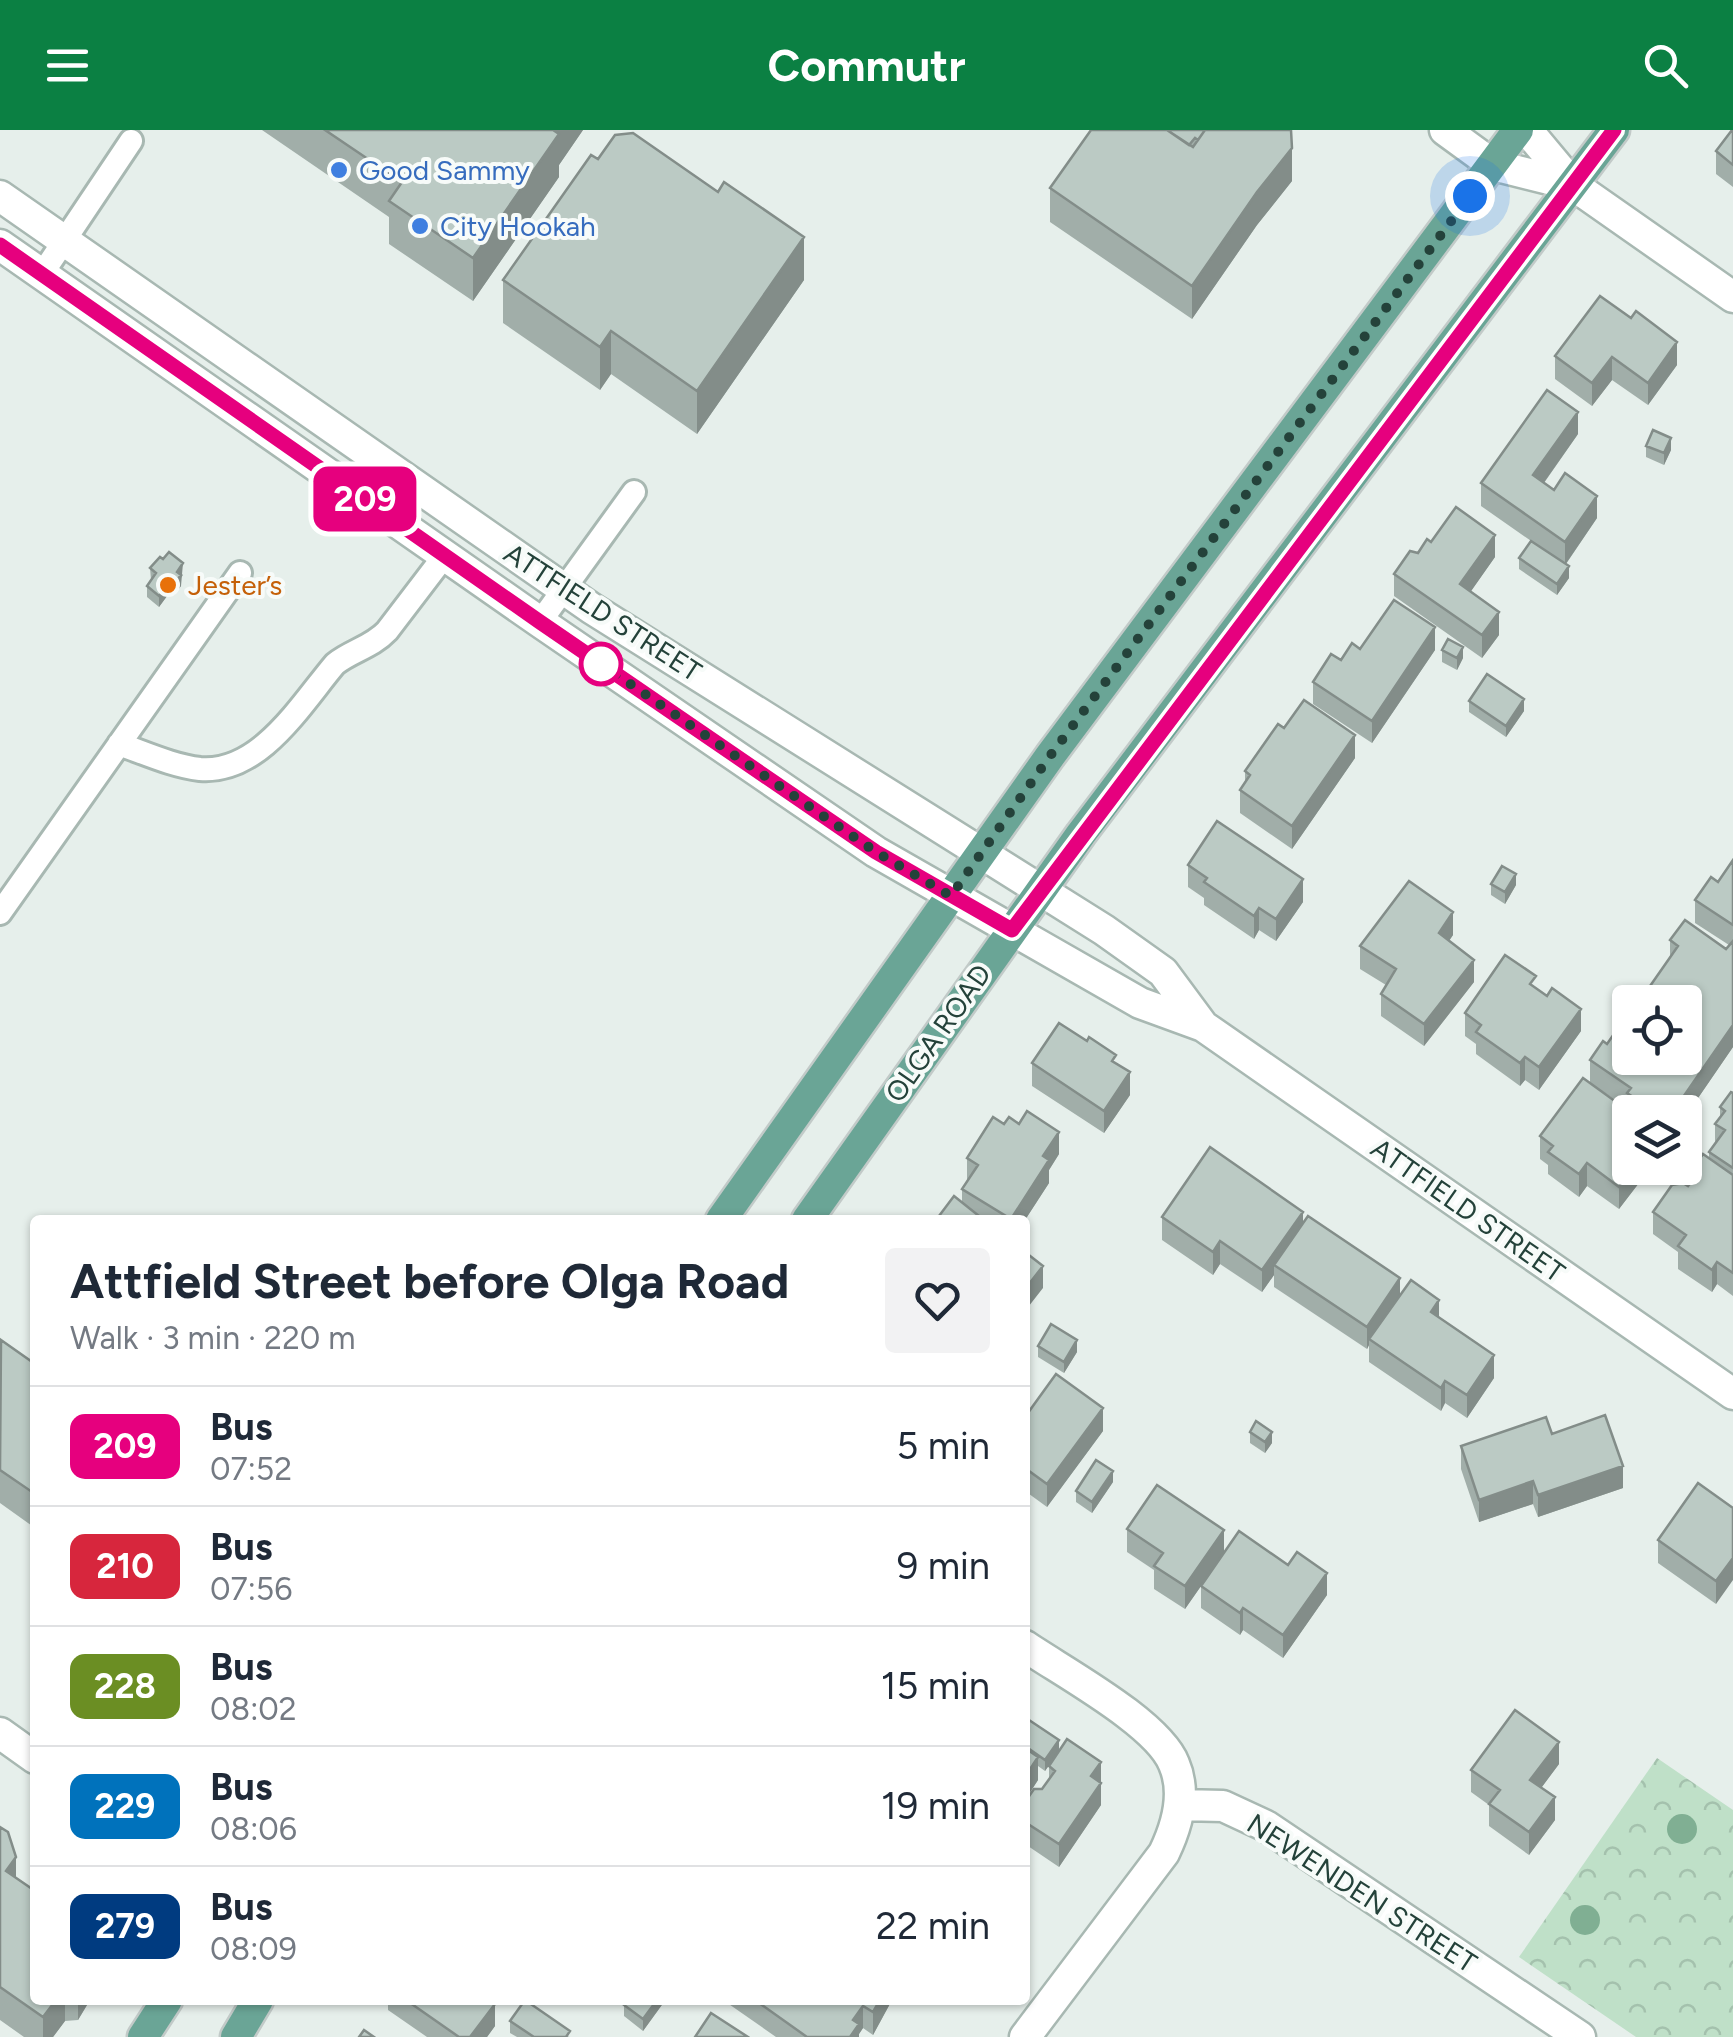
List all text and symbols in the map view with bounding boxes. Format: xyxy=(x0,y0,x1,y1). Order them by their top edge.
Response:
icon: menu xyxy=(40,38,95,93)
text: Commutr xyxy=(768,38,965,92)
icon: search xyxy=(1638,38,1693,93)
place label: Good Sammy xyxy=(359,153,530,187)
marker: Good Sammy xyxy=(328,159,350,181)
your location xyxy=(1445,171,1495,221)
place label: City Hookah xyxy=(440,209,596,243)
marker: City Hookah xyxy=(409,215,431,237)
line badge: 209 xyxy=(308,466,422,532)
text: 209 xyxy=(333,478,397,520)
street label: ATTFIELD STREET xyxy=(498,536,708,689)
place label: Jester’s xyxy=(188,568,282,602)
marker: Jester’s xyxy=(157,574,179,596)
unlabelled marker xyxy=(580,643,622,685)
street label: OLGA ROAD xyxy=(878,957,998,1109)
map controls xyxy=(1612,985,1702,1185)
button: locate xyxy=(1612,985,1702,1075)
button: layers xyxy=(1612,1095,1702,1185)
street label: ATTFIELD STREET xyxy=(1365,1131,1572,1290)
button: heart xyxy=(885,1248,990,1353)
text: Attfield Street before Olga Road xyxy=(70,1252,789,1310)
text: Walk · 3 min · 220 m xyxy=(70,1319,355,1357)
text: Bus xyxy=(210,1404,273,1450)
text: 5 min xyxy=(896,1423,990,1469)
text: 209 xyxy=(93,1425,157,1467)
text: 07:52 xyxy=(210,1450,292,1488)
text: Bus xyxy=(210,1524,273,1570)
text: 9 min xyxy=(897,1543,990,1589)
text: 210 xyxy=(96,1545,154,1587)
text: 07:56 xyxy=(210,1570,292,1608)
text: Bus xyxy=(210,1644,273,1690)
text: 15 min xyxy=(881,1663,990,1709)
text: 228 xyxy=(94,1665,156,1707)
text: 08:02 xyxy=(210,1690,297,1728)
text: Bus xyxy=(210,1764,273,1810)
text: 19 min xyxy=(881,1783,990,1829)
text: 229 xyxy=(95,1785,155,1827)
street label: NEWENDEN STREET xyxy=(1241,1806,1484,1980)
text: 08:06 xyxy=(210,1810,297,1848)
text: Bus xyxy=(210,1884,273,1930)
text: 22 min xyxy=(876,1903,990,1949)
text: 279 xyxy=(95,1905,155,1947)
text: 08:09 xyxy=(210,1930,297,1968)

